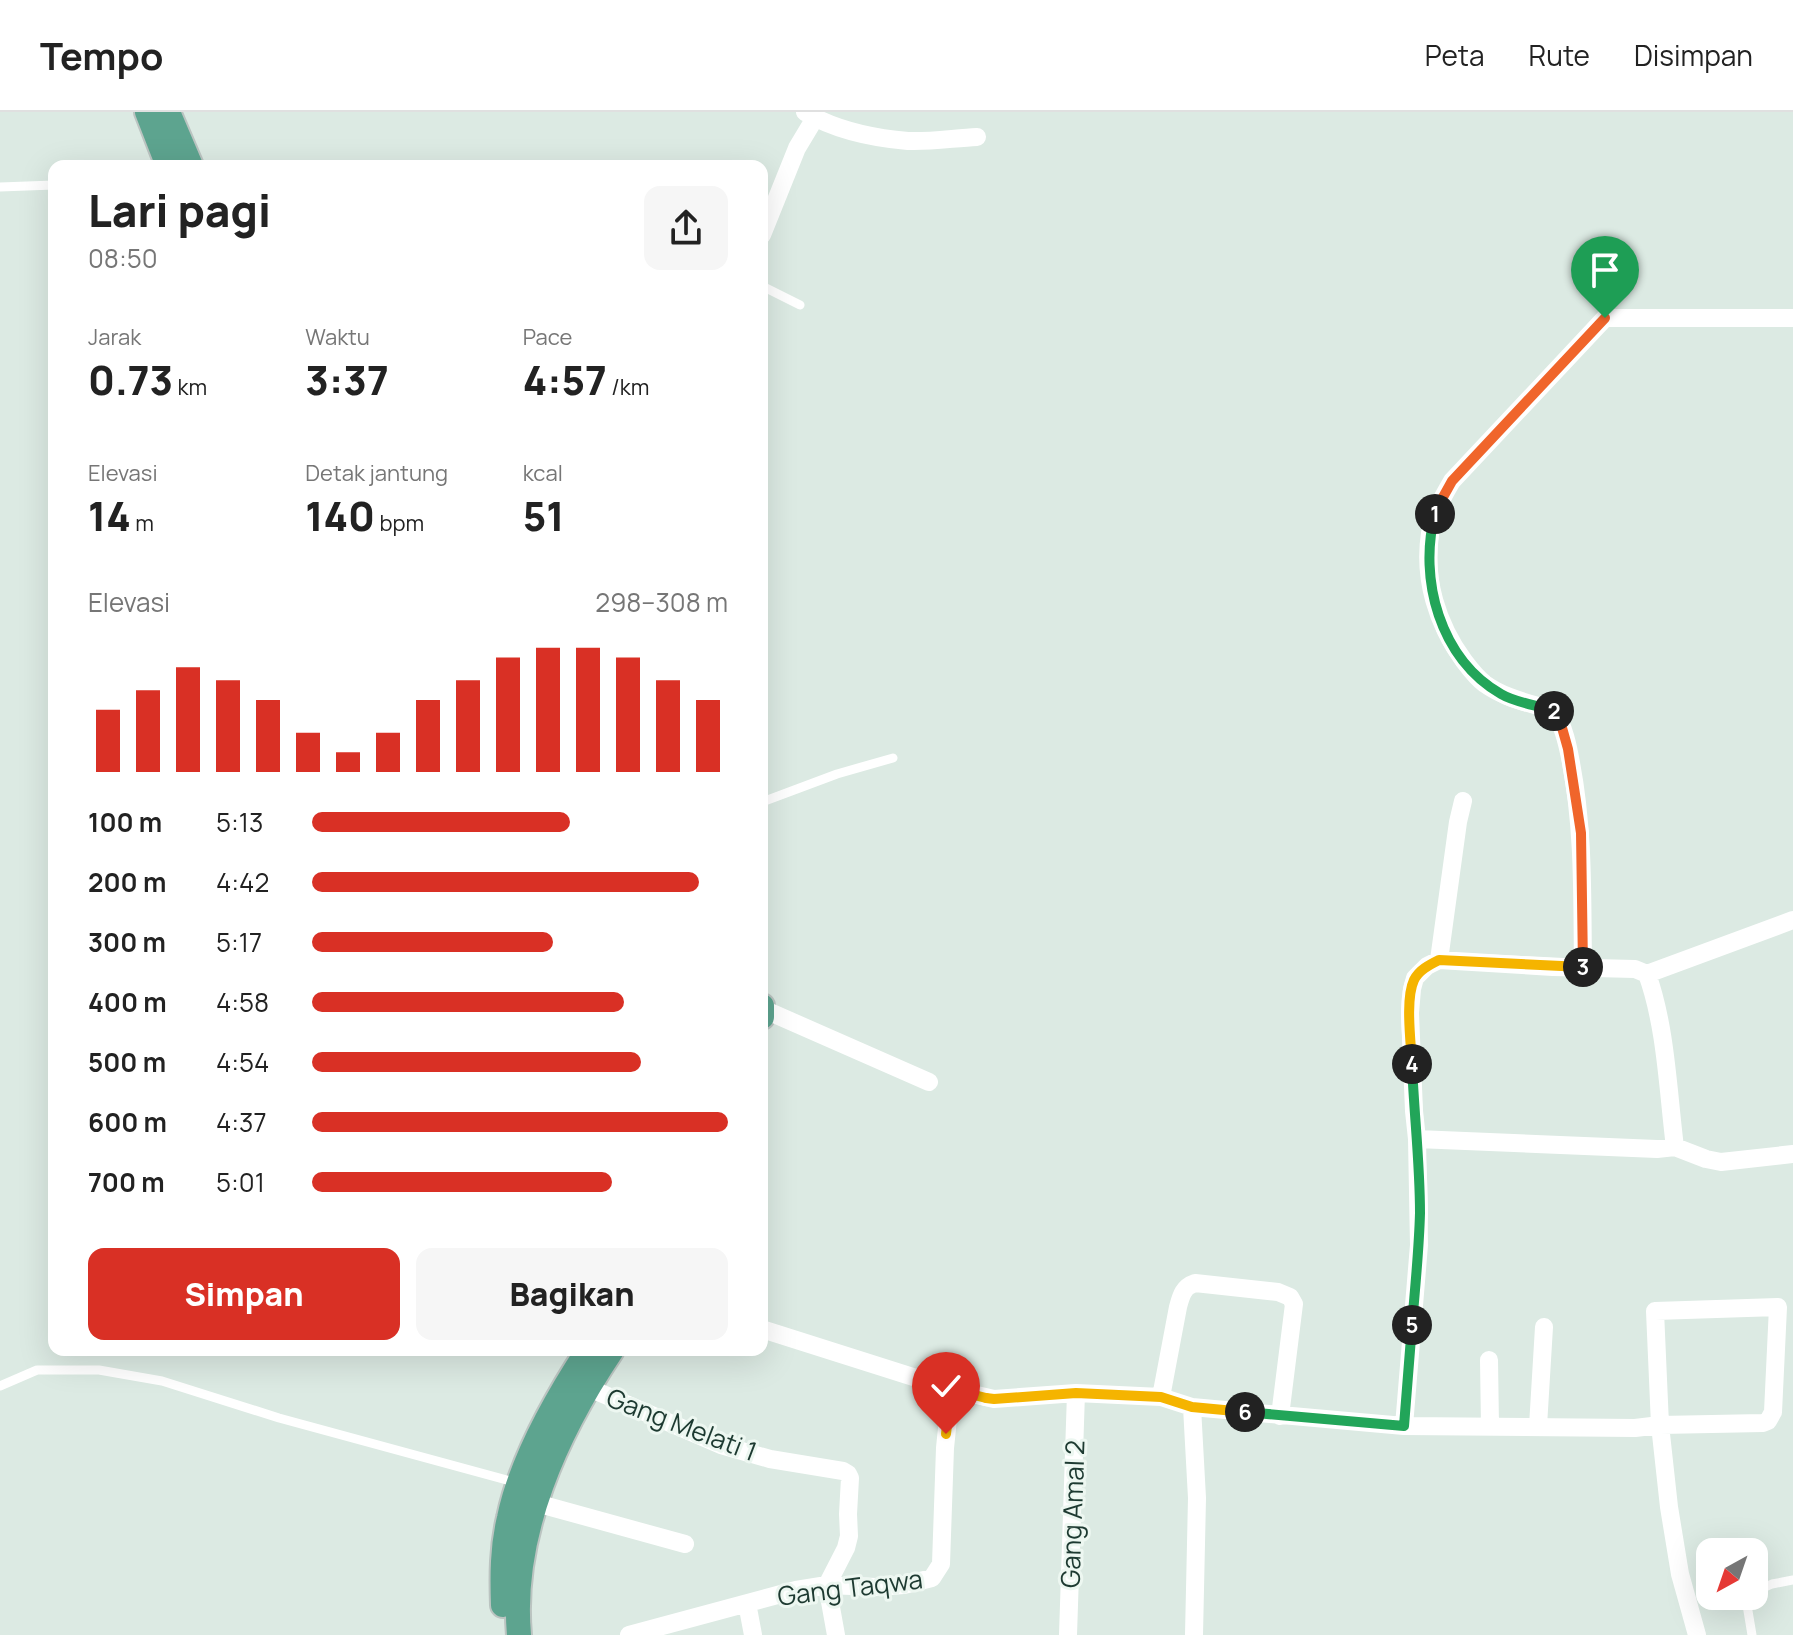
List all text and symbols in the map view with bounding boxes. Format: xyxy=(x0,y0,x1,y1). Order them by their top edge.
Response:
text: Tempo xyxy=(40,29,163,81)
text: Peta xyxy=(1425,36,1485,74)
text: Rute xyxy=(1529,36,1590,74)
text: Disimpan xyxy=(1634,36,1753,74)
text: Lari pagi xyxy=(88,180,271,240)
button: share xyxy=(644,186,728,270)
pin xyxy=(1571,236,1639,318)
text: 08:50 xyxy=(88,240,158,276)
icon: arrive xyxy=(1583,248,1627,292)
text: Jarak xyxy=(88,322,141,352)
text: Waktu xyxy=(305,322,370,352)
text: Pace xyxy=(523,322,572,352)
text: 0.73 xyxy=(88,352,173,407)
text: 3:37 xyxy=(305,352,389,407)
text: 4:57 xyxy=(523,352,607,407)
text: km xyxy=(173,372,207,402)
text: /km xyxy=(607,372,649,402)
text: Elevasi xyxy=(88,458,158,488)
text: Detak jantung xyxy=(305,458,448,488)
text: kcal xyxy=(523,458,563,488)
text: 14 xyxy=(88,488,131,543)
text: 140 xyxy=(305,488,375,543)
text: 51 xyxy=(523,488,564,543)
pin: 1 xyxy=(1415,494,1455,534)
text: 1 xyxy=(1430,499,1440,529)
text: m xyxy=(131,508,154,538)
text: bpm xyxy=(375,508,424,538)
text: Elevasi xyxy=(88,584,170,620)
text: 298–308 m xyxy=(595,584,728,620)
pin: 2 xyxy=(1534,691,1574,731)
text: 2 xyxy=(1547,696,1561,726)
text: 100 m xyxy=(88,804,162,840)
text: 5:13 xyxy=(216,804,263,840)
text: 200 m xyxy=(88,864,166,900)
text: 4:42 xyxy=(216,864,269,900)
text: 300 m xyxy=(88,924,166,960)
text: 5:17 xyxy=(216,924,262,960)
pin: 3 xyxy=(1563,947,1603,987)
text: 3 xyxy=(1577,952,1589,982)
text: 400 m xyxy=(88,984,167,1020)
text: 4:58 xyxy=(216,984,269,1020)
text: 500 m xyxy=(88,1044,166,1080)
text: 4:54 xyxy=(216,1044,269,1080)
pin: 4 xyxy=(1392,1044,1432,1084)
text: 4 xyxy=(1405,1049,1419,1079)
text: 600 m xyxy=(88,1104,167,1140)
text: 4:37 xyxy=(216,1104,267,1140)
text: 700 m xyxy=(88,1164,165,1200)
text: 5:01 xyxy=(216,1164,265,1200)
button: Simpan xyxy=(88,1248,400,1340)
button: Bagikan xyxy=(416,1248,728,1340)
pin: 5 xyxy=(1392,1305,1432,1345)
text: 5 xyxy=(1406,1310,1418,1340)
pin xyxy=(912,1352,980,1434)
icon: check xyxy=(924,1364,968,1408)
street label: Gang Melati 1 xyxy=(602,1379,762,1469)
pin: 6 xyxy=(1225,1392,1265,1432)
text: 6 xyxy=(1238,1397,1252,1427)
street label: Gang Amal 2 xyxy=(1051,1439,1093,1589)
north arrow xyxy=(1696,1538,1768,1610)
map controls xyxy=(1696,1538,1768,1610)
street label: Gang Taqwa xyxy=(775,1560,925,1614)

